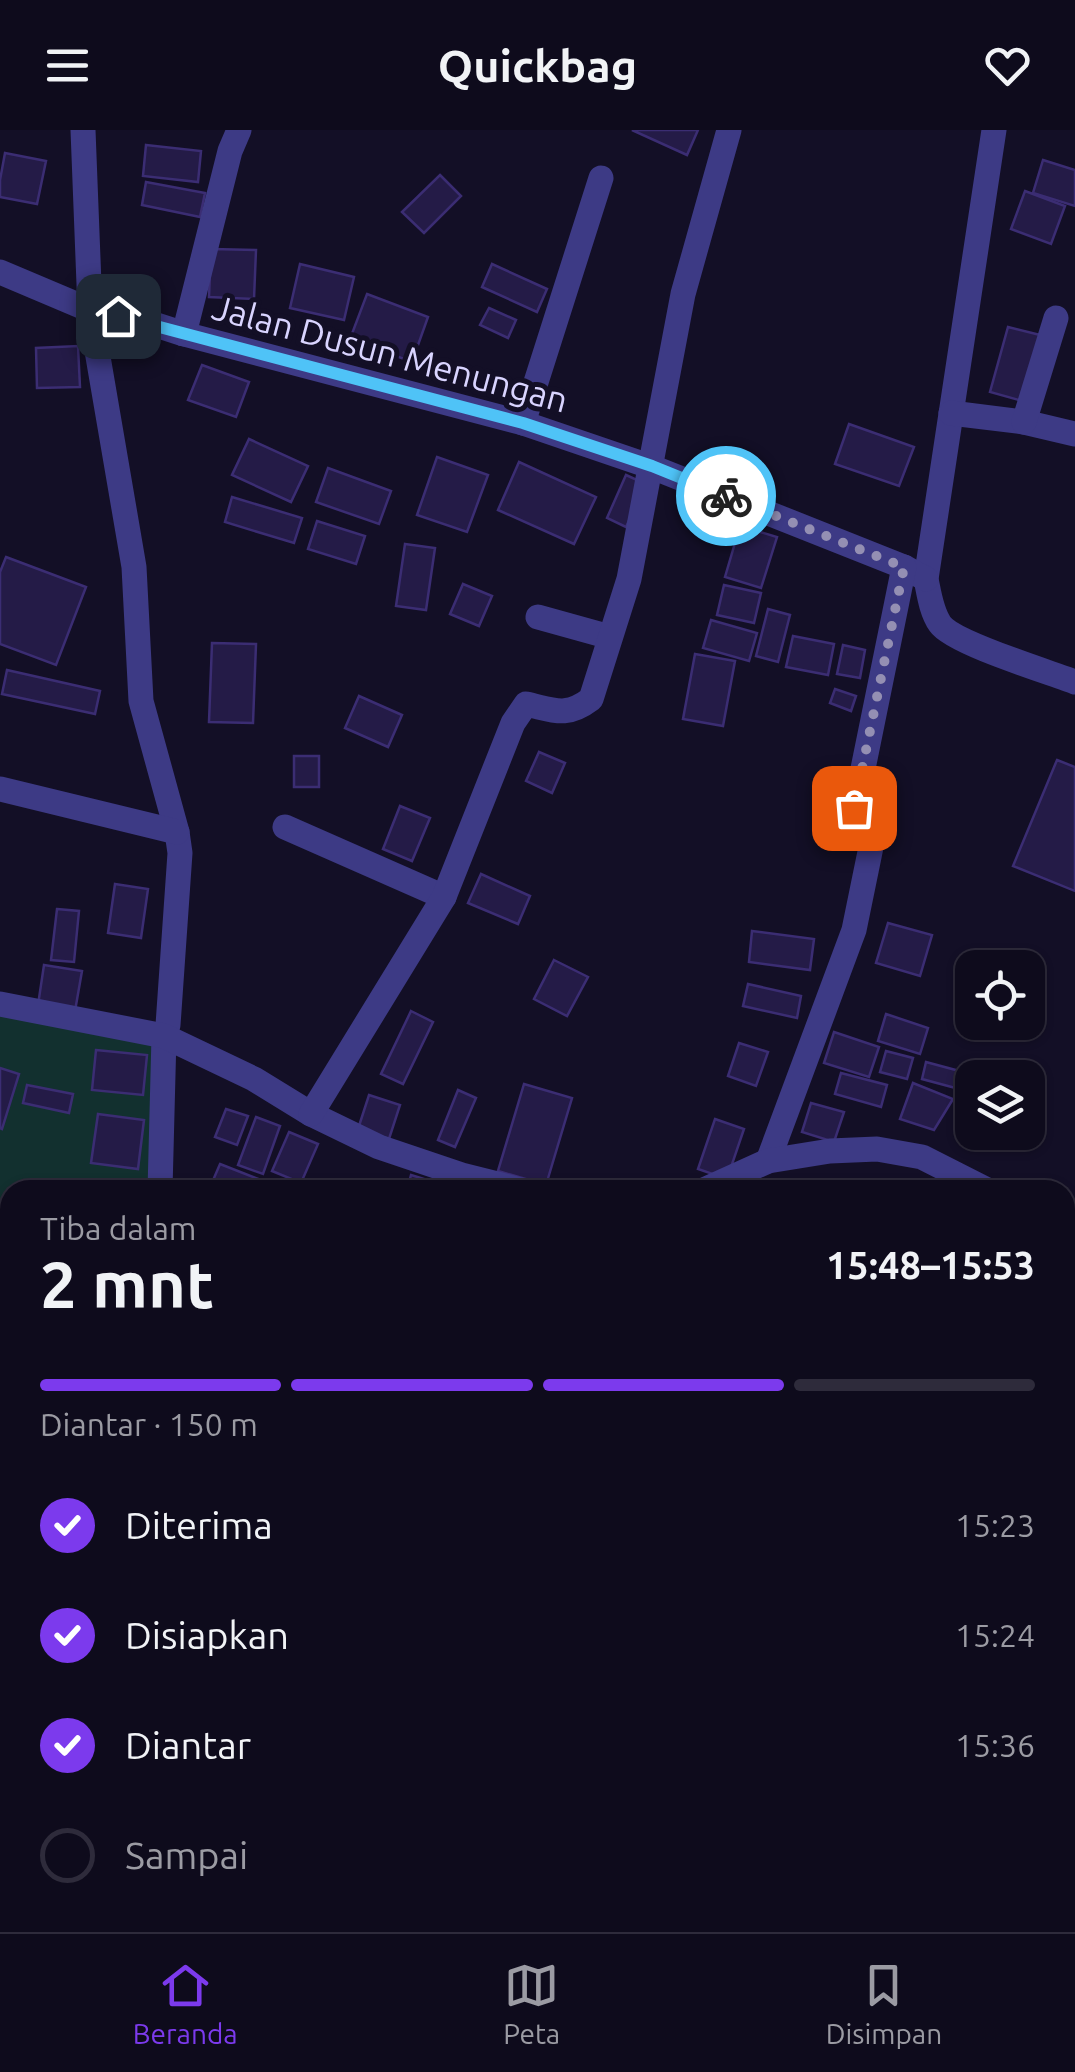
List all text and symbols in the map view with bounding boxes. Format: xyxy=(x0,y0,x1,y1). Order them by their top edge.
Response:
icon: menu xyxy=(40,38,95,93)
icon: heart xyxy=(980,38,1035,93)
text: Quickbag xyxy=(438,40,637,91)
pin xyxy=(76,274,161,359)
street label: Jalan Dusun Menungan xyxy=(208,286,572,420)
icon: home xyxy=(91,289,146,344)
courier xyxy=(676,446,776,546)
icon: bike xyxy=(699,469,754,524)
pin xyxy=(812,766,897,851)
icon: bag xyxy=(827,781,882,836)
map controls xyxy=(955,950,1045,1150)
button: locate xyxy=(955,950,1045,1040)
button: layers xyxy=(955,1060,1045,1150)
text: Tiba dalam xyxy=(40,1210,196,1246)
text: 15:48–15:53 xyxy=(826,1244,1035,1286)
text: 2 mnt xyxy=(40,1247,214,1320)
text: Diantar · 150 m xyxy=(40,1406,258,1442)
icon: check xyxy=(40,1498,95,1553)
text: Diterima xyxy=(125,1504,273,1546)
text: 15:23 xyxy=(955,1507,1035,1543)
icon: check xyxy=(40,1608,95,1663)
text: Disiapkan xyxy=(125,1614,289,1656)
text: 15:24 xyxy=(955,1617,1035,1653)
icon: check xyxy=(40,1718,95,1773)
text: Diantar xyxy=(125,1724,251,1766)
text: 15:36 xyxy=(955,1727,1035,1763)
text: Sampai xyxy=(125,1834,248,1876)
tab: Beranda xyxy=(133,1958,238,2049)
tab: Peta xyxy=(503,1958,560,2049)
tab: Disimpan xyxy=(826,1958,942,2049)

